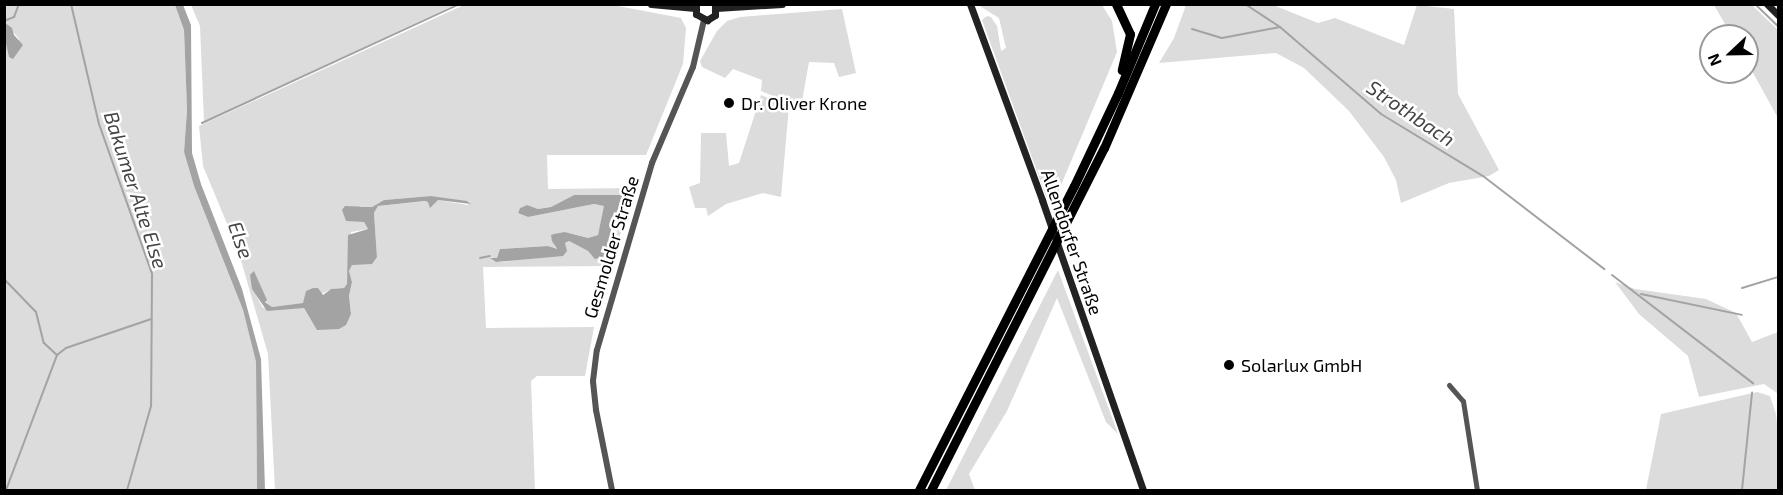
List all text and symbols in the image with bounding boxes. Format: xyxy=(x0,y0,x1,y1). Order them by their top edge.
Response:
north arrow xyxy=(1699,24,1759,84)
text: N xyxy=(1703,51,1725,69)
water label: Strothbach xyxy=(1362,75,1460,151)
place label: Dr. Oliver Krone xyxy=(741,92,867,114)
marker: Dr. Oliver Krone xyxy=(722,96,736,110)
water label: Bakumer Alte Else xyxy=(99,108,173,272)
street label: Allendorfer Straße xyxy=(1037,166,1107,318)
street label: Gesmolder Straße xyxy=(579,173,643,321)
water label: Else xyxy=(223,218,259,262)
place label: Solarlux GmbH xyxy=(1241,354,1362,376)
marker: Solarlux GmbH xyxy=(1222,358,1236,372)

